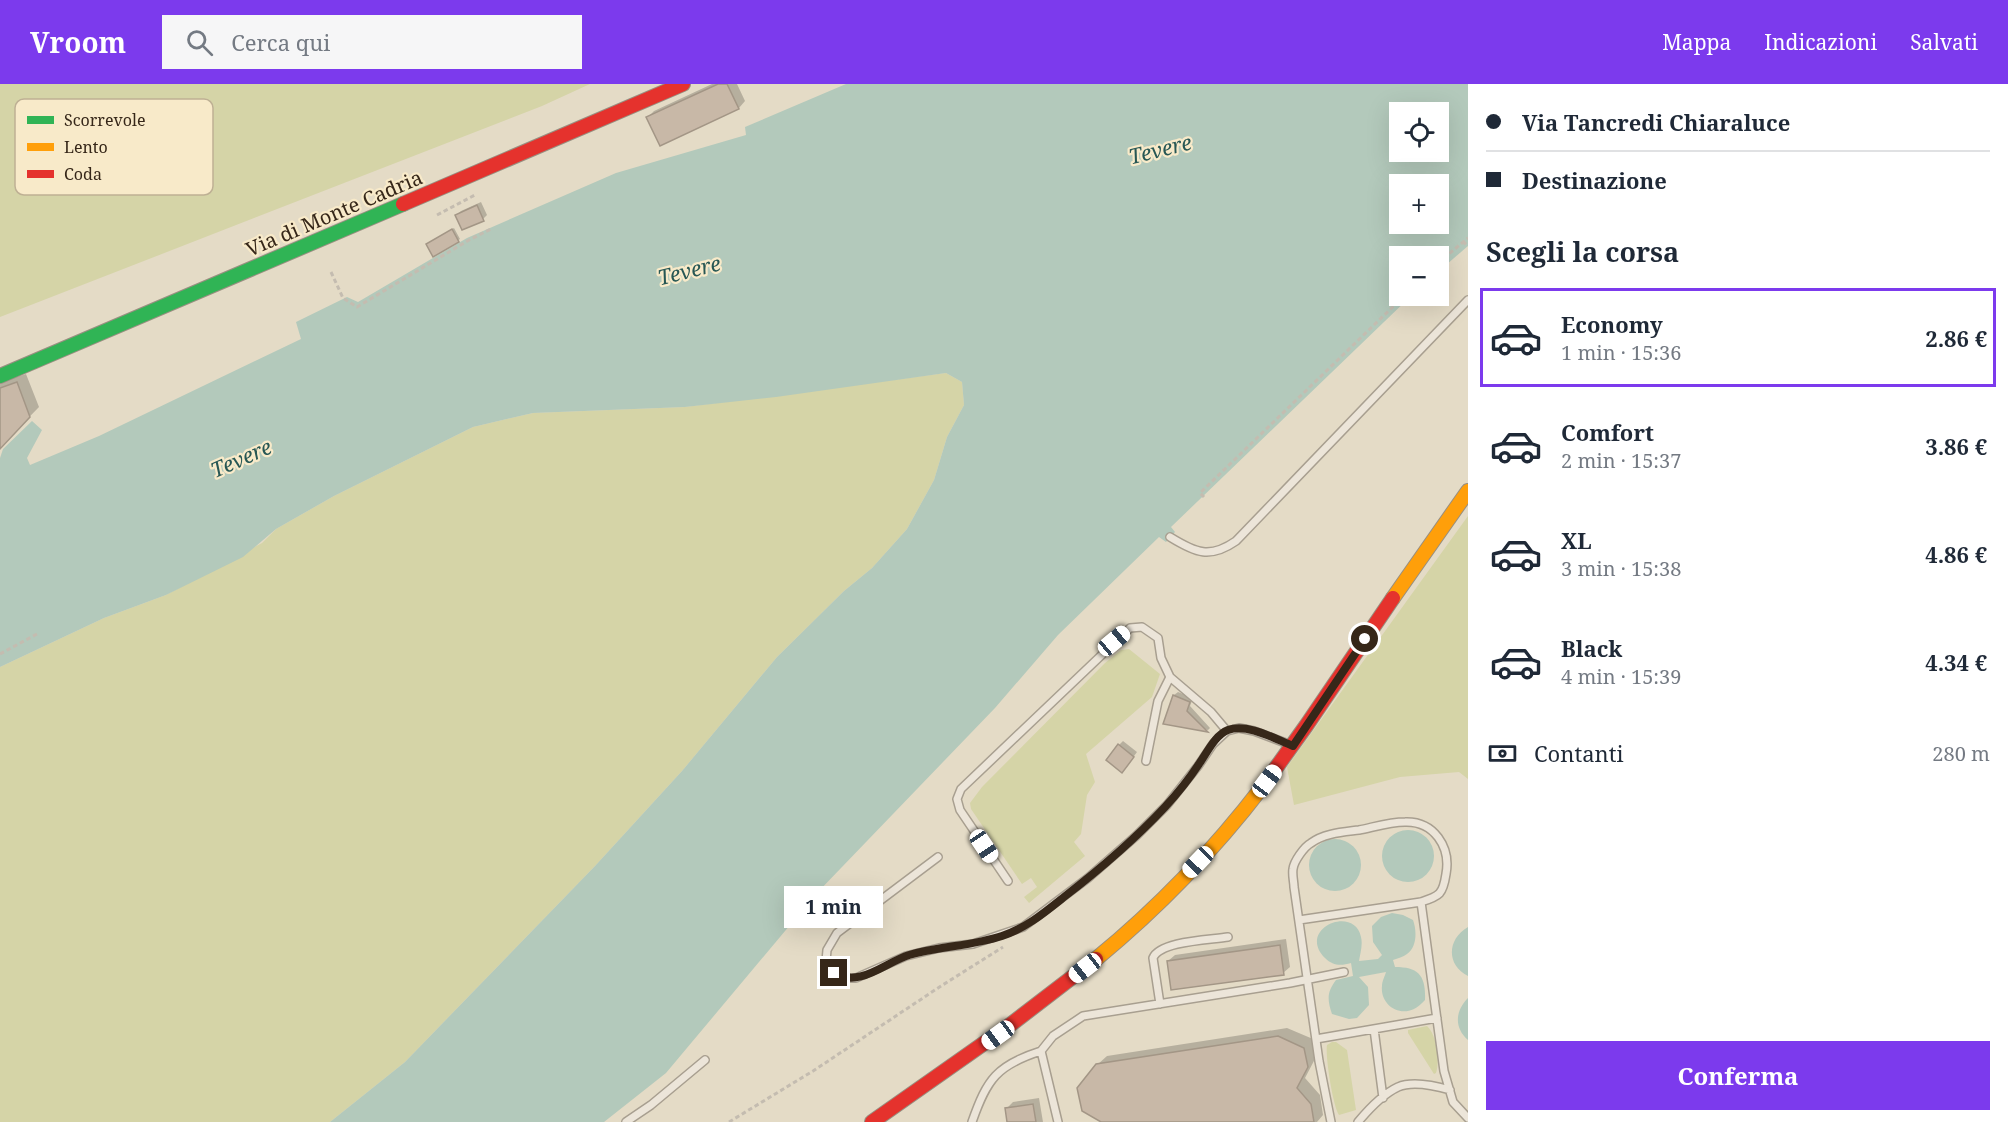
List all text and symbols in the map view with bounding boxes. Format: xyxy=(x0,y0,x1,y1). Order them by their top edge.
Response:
search box xyxy=(162,15,582,69)
text: Vroom xyxy=(30,23,126,61)
icon: search xyxy=(183,26,216,59)
text: Cerca qui xyxy=(231,27,330,57)
text: Mappa xyxy=(1662,28,1731,56)
text: Indicazioni xyxy=(1764,28,1877,56)
text: Salvati xyxy=(1910,28,1978,56)
legend xyxy=(15,99,213,195)
map controls xyxy=(1389,102,1449,306)
button: locate xyxy=(1389,102,1449,162)
text: Via Tancredi Chiaraluce xyxy=(1522,107,1790,137)
text: Scorrevole xyxy=(64,109,145,131)
water label: Tevere xyxy=(1126,128,1194,170)
text: Lento xyxy=(64,136,108,158)
text: Coda xyxy=(64,163,102,185)
street label: Via di Monte Cadria xyxy=(242,164,426,262)
text: Destinazione xyxy=(1522,165,1667,195)
button: + xyxy=(1389,174,1449,234)
text: Scegli la corsa xyxy=(1486,233,1679,270)
button: − xyxy=(1389,246,1449,306)
water label: Tevere xyxy=(655,249,723,291)
text: Economy xyxy=(1561,309,1663,339)
icon: car xyxy=(1489,311,1543,365)
text: 2.86 € xyxy=(1925,323,1987,353)
text: 1 min · 15:36 xyxy=(1561,339,1681,366)
text: Comfort xyxy=(1561,417,1654,447)
icon: car xyxy=(1489,419,1543,473)
text: 3.86 € xyxy=(1925,431,1987,461)
water label: Tevere xyxy=(206,432,276,484)
text: 2 min · 15:37 xyxy=(1561,447,1681,474)
text: XL xyxy=(1561,525,1592,555)
icon: car xyxy=(1489,527,1543,581)
text: 4.86 € xyxy=(1925,539,1987,569)
text: 3 min · 15:38 xyxy=(1561,555,1681,582)
car xyxy=(1094,623,1134,659)
route start xyxy=(1351,625,1378,652)
text: Black xyxy=(1561,633,1622,663)
icon: car xyxy=(1489,635,1543,689)
text: 4.34 € xyxy=(1925,647,1987,677)
text: 4 min · 15:39 xyxy=(1561,663,1681,690)
icon: cash xyxy=(1486,737,1519,770)
text: Contanti xyxy=(1534,738,1624,768)
text: 280 m xyxy=(1932,740,1990,767)
car xyxy=(1249,761,1285,801)
car xyxy=(966,826,1002,866)
car xyxy=(1179,843,1217,881)
callout: 1 min xyxy=(784,886,884,928)
text: 1 min xyxy=(805,893,862,920)
car xyxy=(1065,950,1105,986)
route end xyxy=(820,959,847,986)
car xyxy=(978,1017,1018,1053)
button: Conferma xyxy=(1486,1041,1990,1110)

